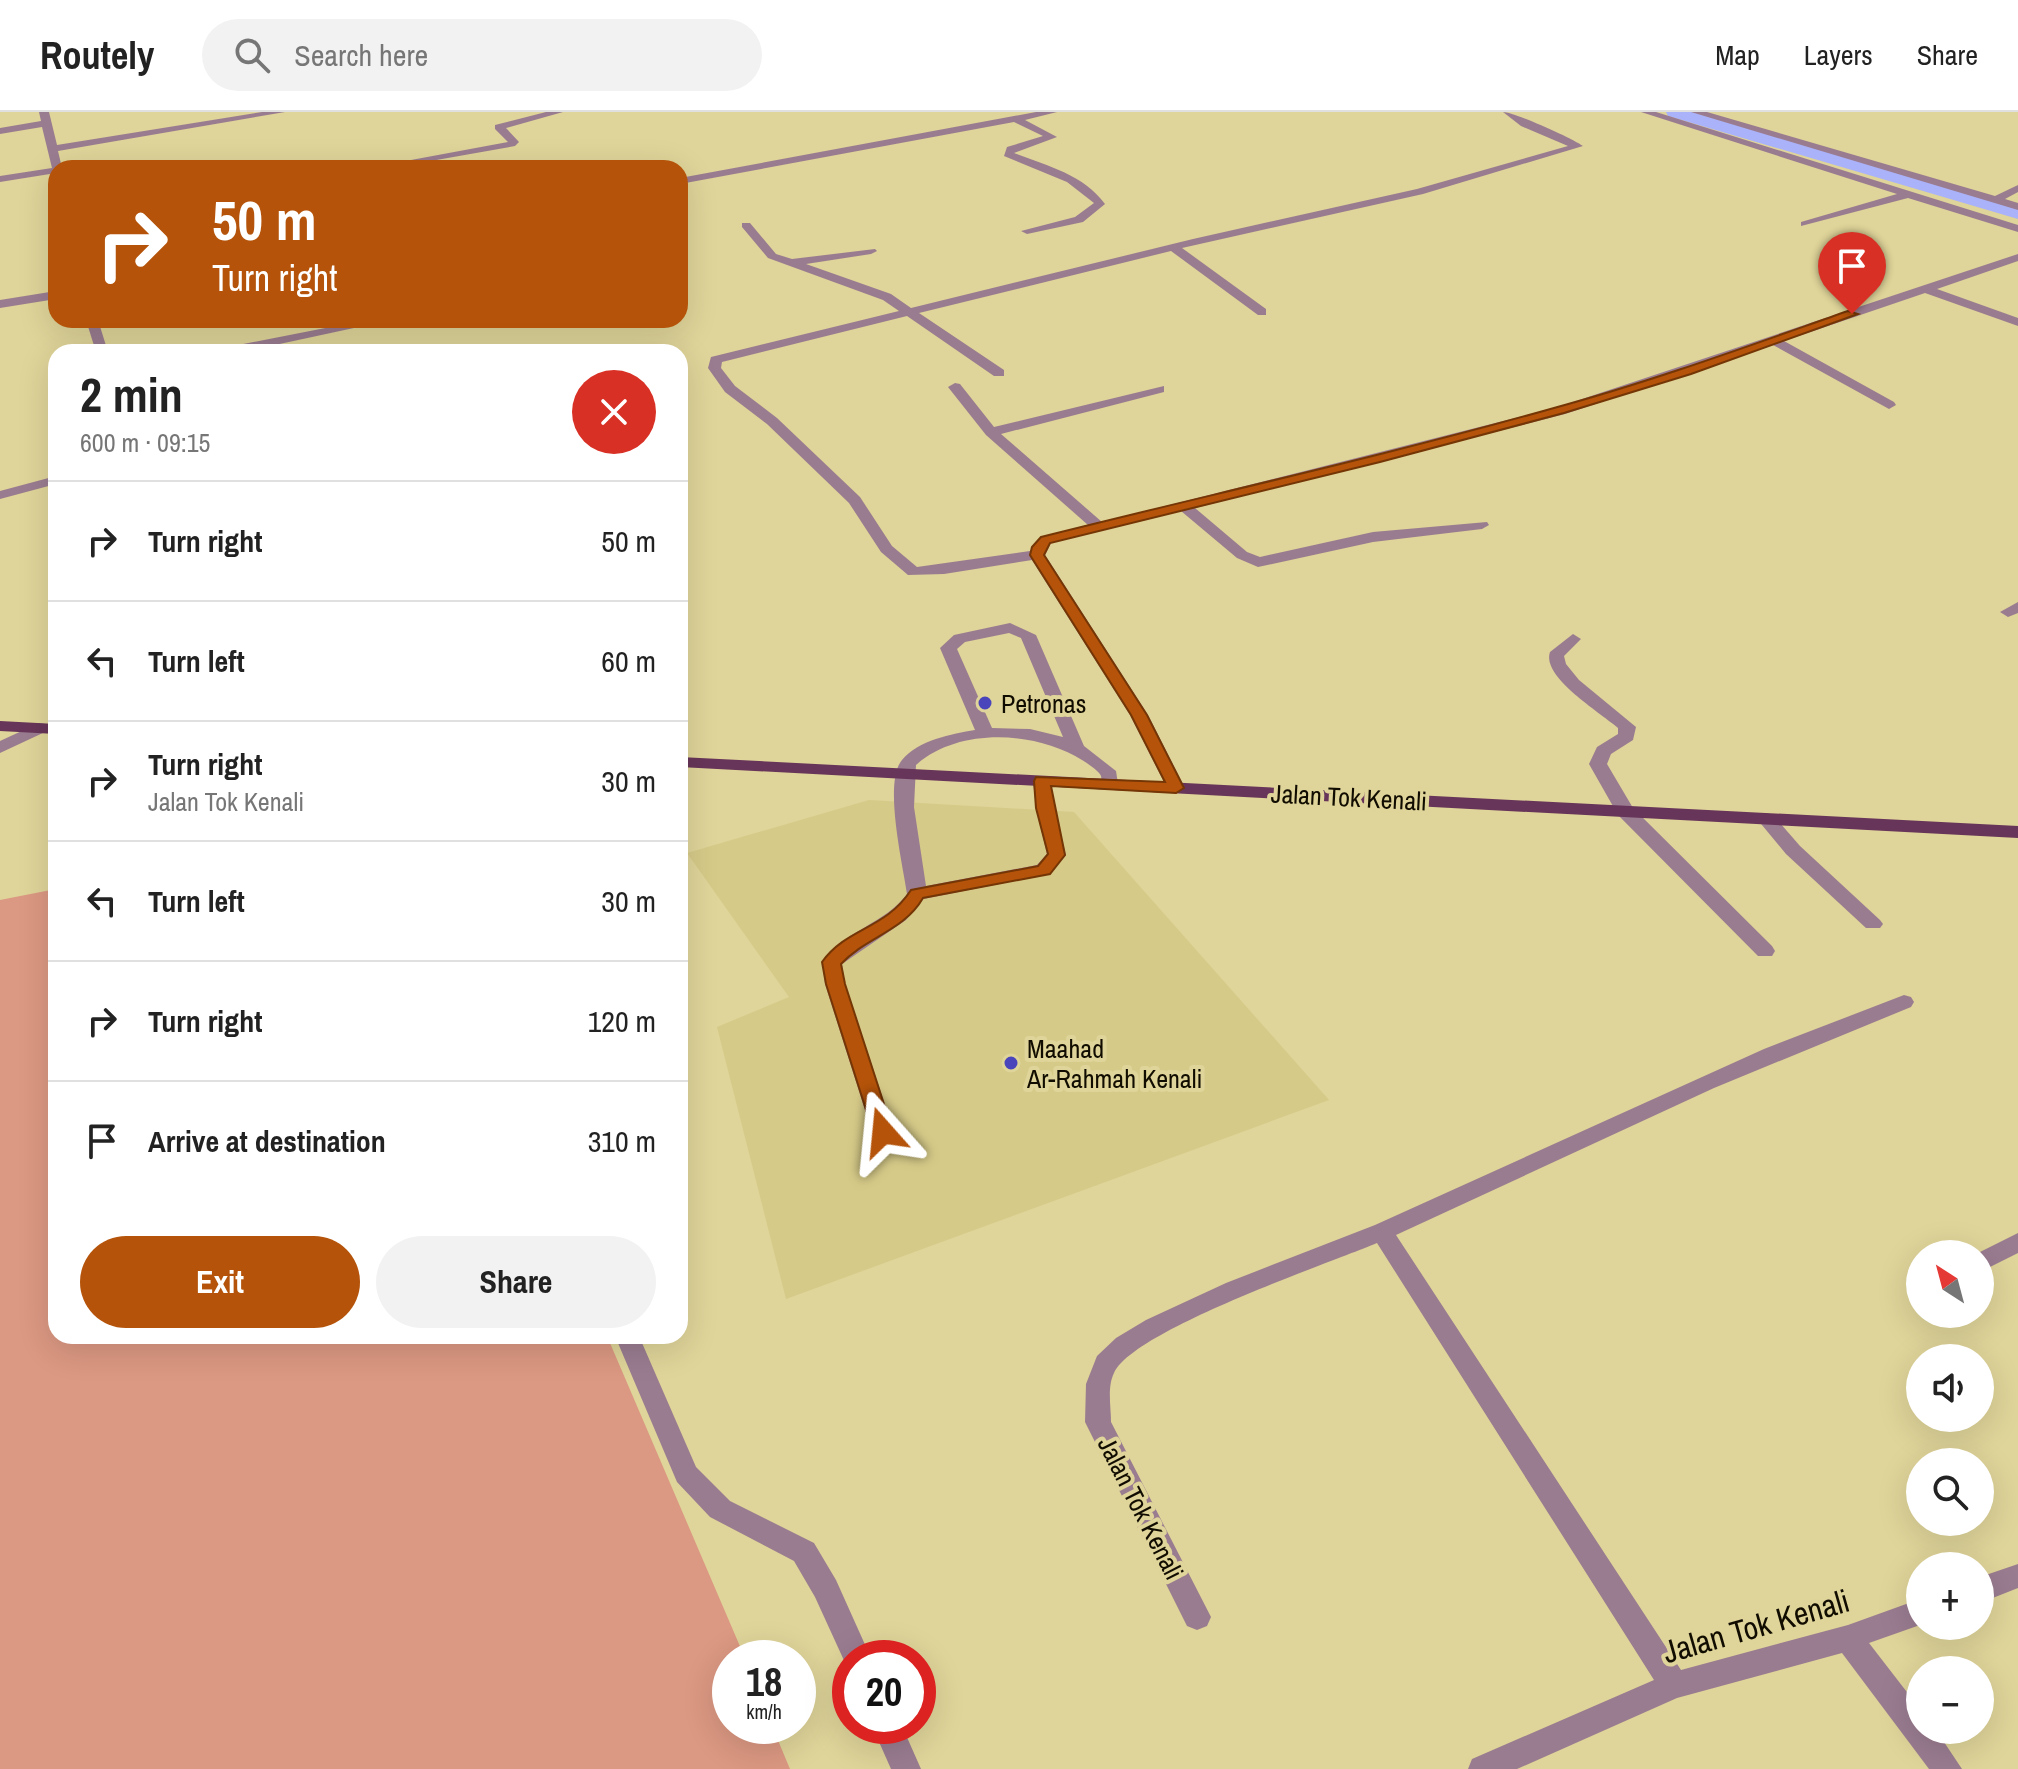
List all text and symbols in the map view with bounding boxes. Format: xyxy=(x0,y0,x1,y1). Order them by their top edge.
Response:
search box xyxy=(202,19,762,91)
text: Routely xyxy=(40,30,154,81)
icon: search xyxy=(230,33,274,77)
text: Search here xyxy=(294,35,428,75)
text: Map xyxy=(1715,36,1760,74)
text: Layers xyxy=(1804,36,1873,74)
text: Share xyxy=(1917,36,1978,74)
text: 50 m xyxy=(212,182,317,257)
icon: right xyxy=(80,192,184,296)
pin xyxy=(1818,232,1886,314)
icon: arrive xyxy=(1830,244,1874,288)
text: Turn right xyxy=(212,254,337,302)
text: 2 min xyxy=(80,362,183,427)
button: close xyxy=(572,370,656,454)
text: 600 m · 09:15 xyxy=(80,425,210,460)
icon: right xyxy=(80,519,124,563)
text: Turn right xyxy=(148,521,262,561)
text: 50 m xyxy=(601,521,656,561)
icon: left xyxy=(80,639,124,683)
text: Turn left xyxy=(148,641,245,681)
text: 60 m xyxy=(601,641,656,681)
place label: Petronas xyxy=(1001,686,1086,721)
marker: Petronas xyxy=(976,694,994,712)
text: Turn right xyxy=(148,744,262,784)
icon: right xyxy=(80,759,124,803)
text: 30 m xyxy=(601,761,656,801)
street label: Jalan Tok Kenali xyxy=(1270,775,1428,819)
text: Jalan Tok Kenali xyxy=(148,784,304,819)
icon: left xyxy=(80,879,124,923)
text: Turn left xyxy=(148,881,245,921)
text: 30 m xyxy=(601,881,656,921)
icon: right xyxy=(80,999,124,1043)
text: Turn right xyxy=(148,1001,262,1041)
text: 120 m xyxy=(588,1001,656,1041)
place label: Maahad Ar-Rahmah Kenali xyxy=(1026,1031,1202,1096)
marker: Maahad Ar-Rahmah Kenali xyxy=(1002,1054,1020,1072)
position arrow xyxy=(841,1090,925,1174)
icon: arrive xyxy=(80,1119,124,1163)
text: Arrive at destination xyxy=(148,1121,386,1161)
text: 310 m xyxy=(588,1121,656,1161)
button: Exit xyxy=(80,1236,360,1328)
button: Share xyxy=(376,1236,656,1328)
north arrow xyxy=(1906,1240,1994,1328)
map controls xyxy=(1906,1240,1994,1744)
button: sound xyxy=(1906,1344,1994,1432)
street label: Jalan Tok Kenali xyxy=(1090,1431,1192,1585)
button: search xyxy=(1906,1448,1994,1536)
button: + xyxy=(1906,1552,1994,1640)
street label: Jalan Tok Kenali xyxy=(1658,1579,1854,1673)
speed limit sign: 20 xyxy=(832,1640,936,1744)
text: 18 xyxy=(746,1655,782,1708)
button: − xyxy=(1906,1656,1994,1744)
text: km/h xyxy=(746,1698,782,1725)

